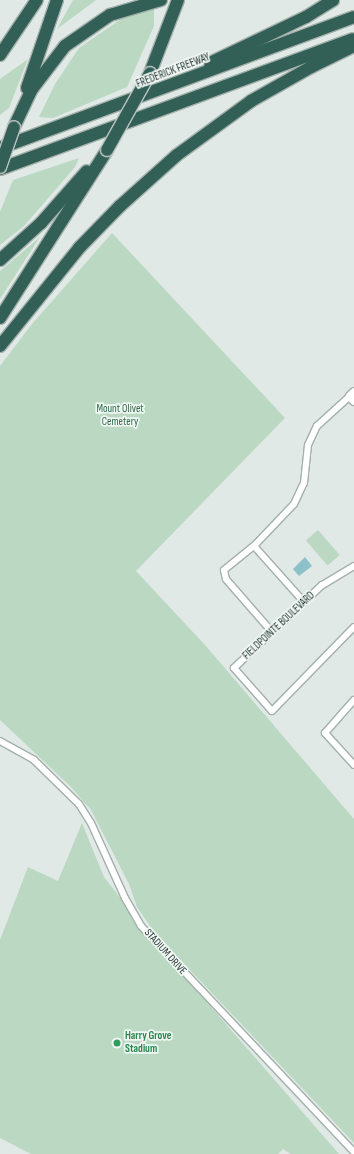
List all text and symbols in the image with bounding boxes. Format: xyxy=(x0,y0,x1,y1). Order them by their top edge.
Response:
street label: FREDERICK FREEWAY xyxy=(134,51,212,91)
park label: Mount Olivet Cemetery xyxy=(96,403,144,429)
street label: FIELDPOINTE BOULEVARD xyxy=(240,589,318,663)
street label: STADIUM DRIVE xyxy=(141,926,189,978)
place label: Harry Grove Stadium xyxy=(125,1030,172,1056)
marker: Harry Grove Stadium xyxy=(112,1038,122,1048)

